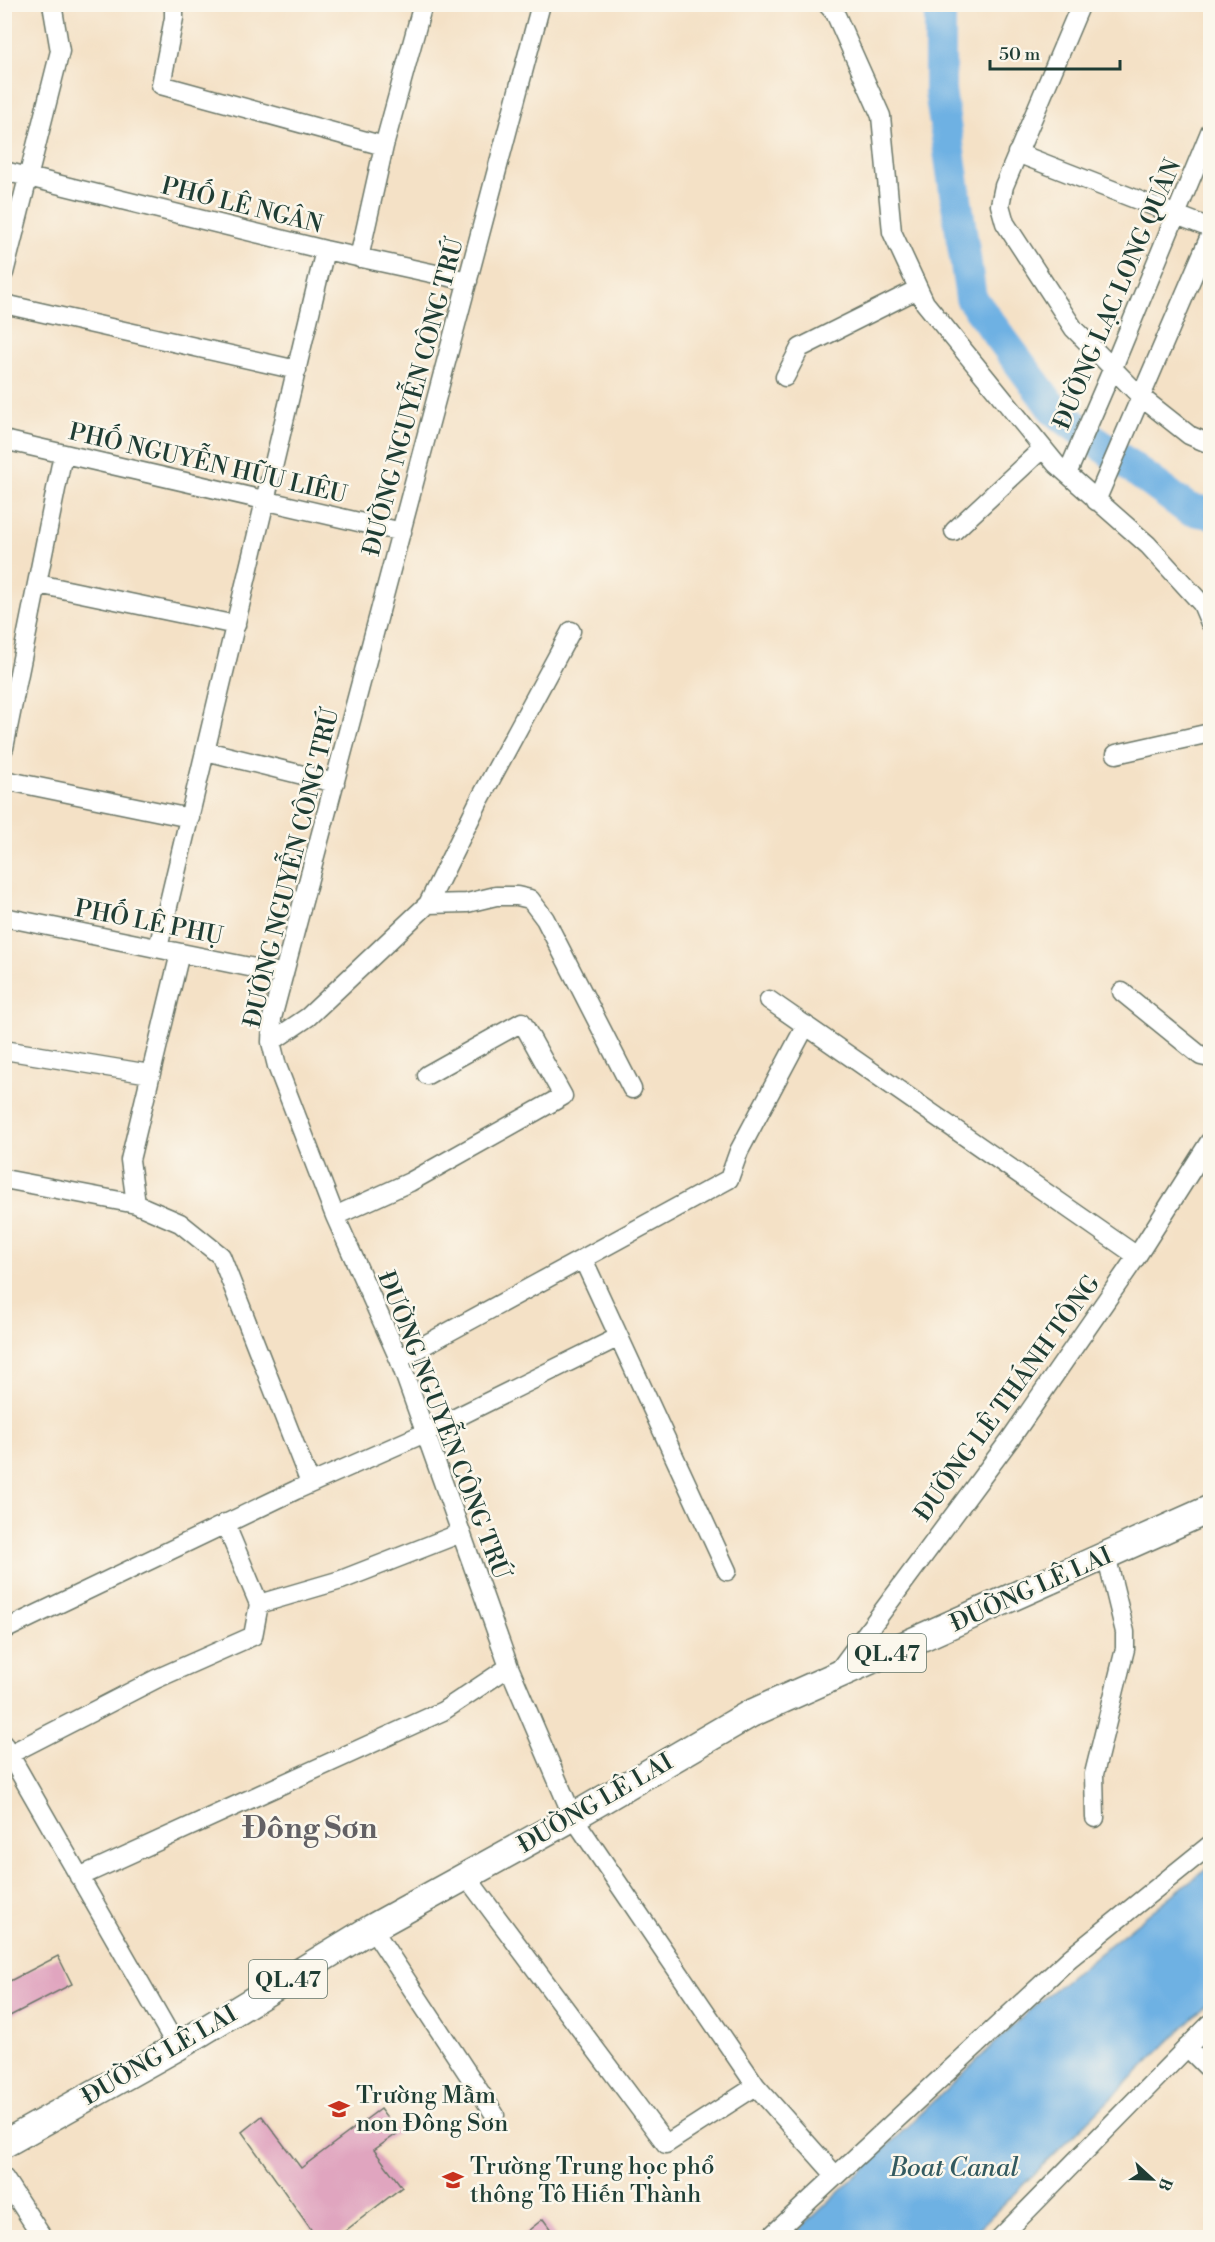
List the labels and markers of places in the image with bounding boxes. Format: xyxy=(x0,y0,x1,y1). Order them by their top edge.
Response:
place label: Trường Mầm non Đông Sơn xyxy=(356,2081,508,2139)
school or university icon: Trường Mầm non Đông Sơn xyxy=(327,2097,351,2121)
place label: Trường Trung học phổ thông Tô Hiến Thành xyxy=(470,2152,715,2210)
school or university icon: Trường Trung học phổ thông Tô Hiến Thành xyxy=(441,2168,465,2192)

